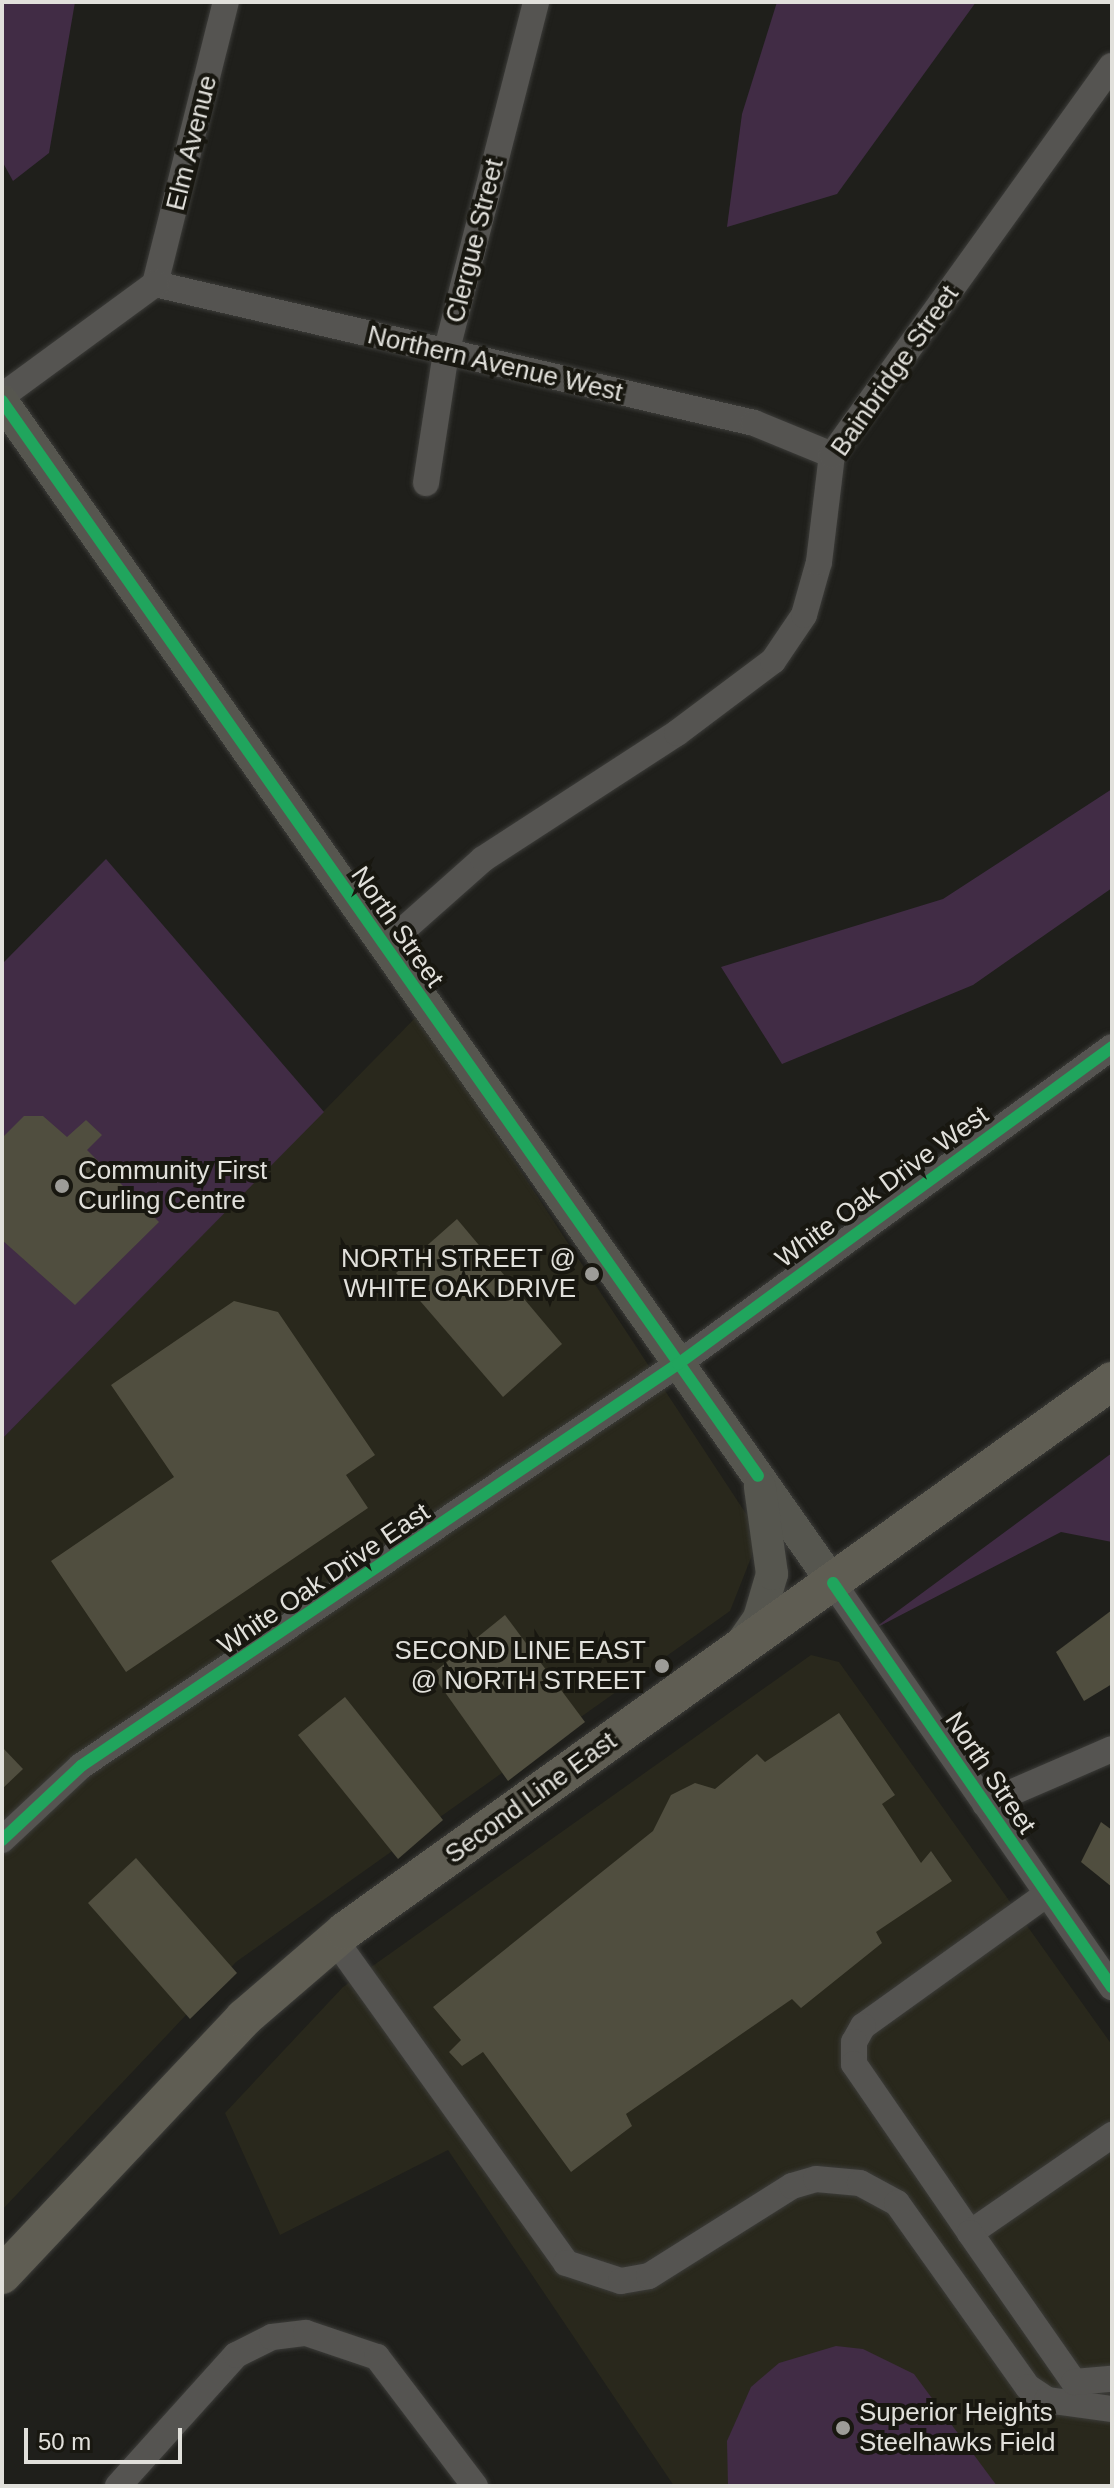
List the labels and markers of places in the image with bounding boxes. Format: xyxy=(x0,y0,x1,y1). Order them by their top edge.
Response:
place label: Community First Curling Centre xyxy=(78,1155,267,1216)
marker: Community First Curling Centre xyxy=(53,1177,71,1195)
place label: NORTH STREET @ WHITE OAK DRIVE xyxy=(341,1243,576,1304)
marker: NORTH STREET @ WHITE OAK DRIVE xyxy=(583,1265,601,1283)
place label: SECOND LINE EAST @ NORTH STREET xyxy=(395,1635,646,1696)
marker: SECOND LINE EAST @ NORTH STREET xyxy=(653,1657,671,1675)
place label: Superior Heights Steelhawks Field xyxy=(859,2397,1056,2458)
marker: Superior Heights Steelhawks Field xyxy=(834,2419,852,2437)

